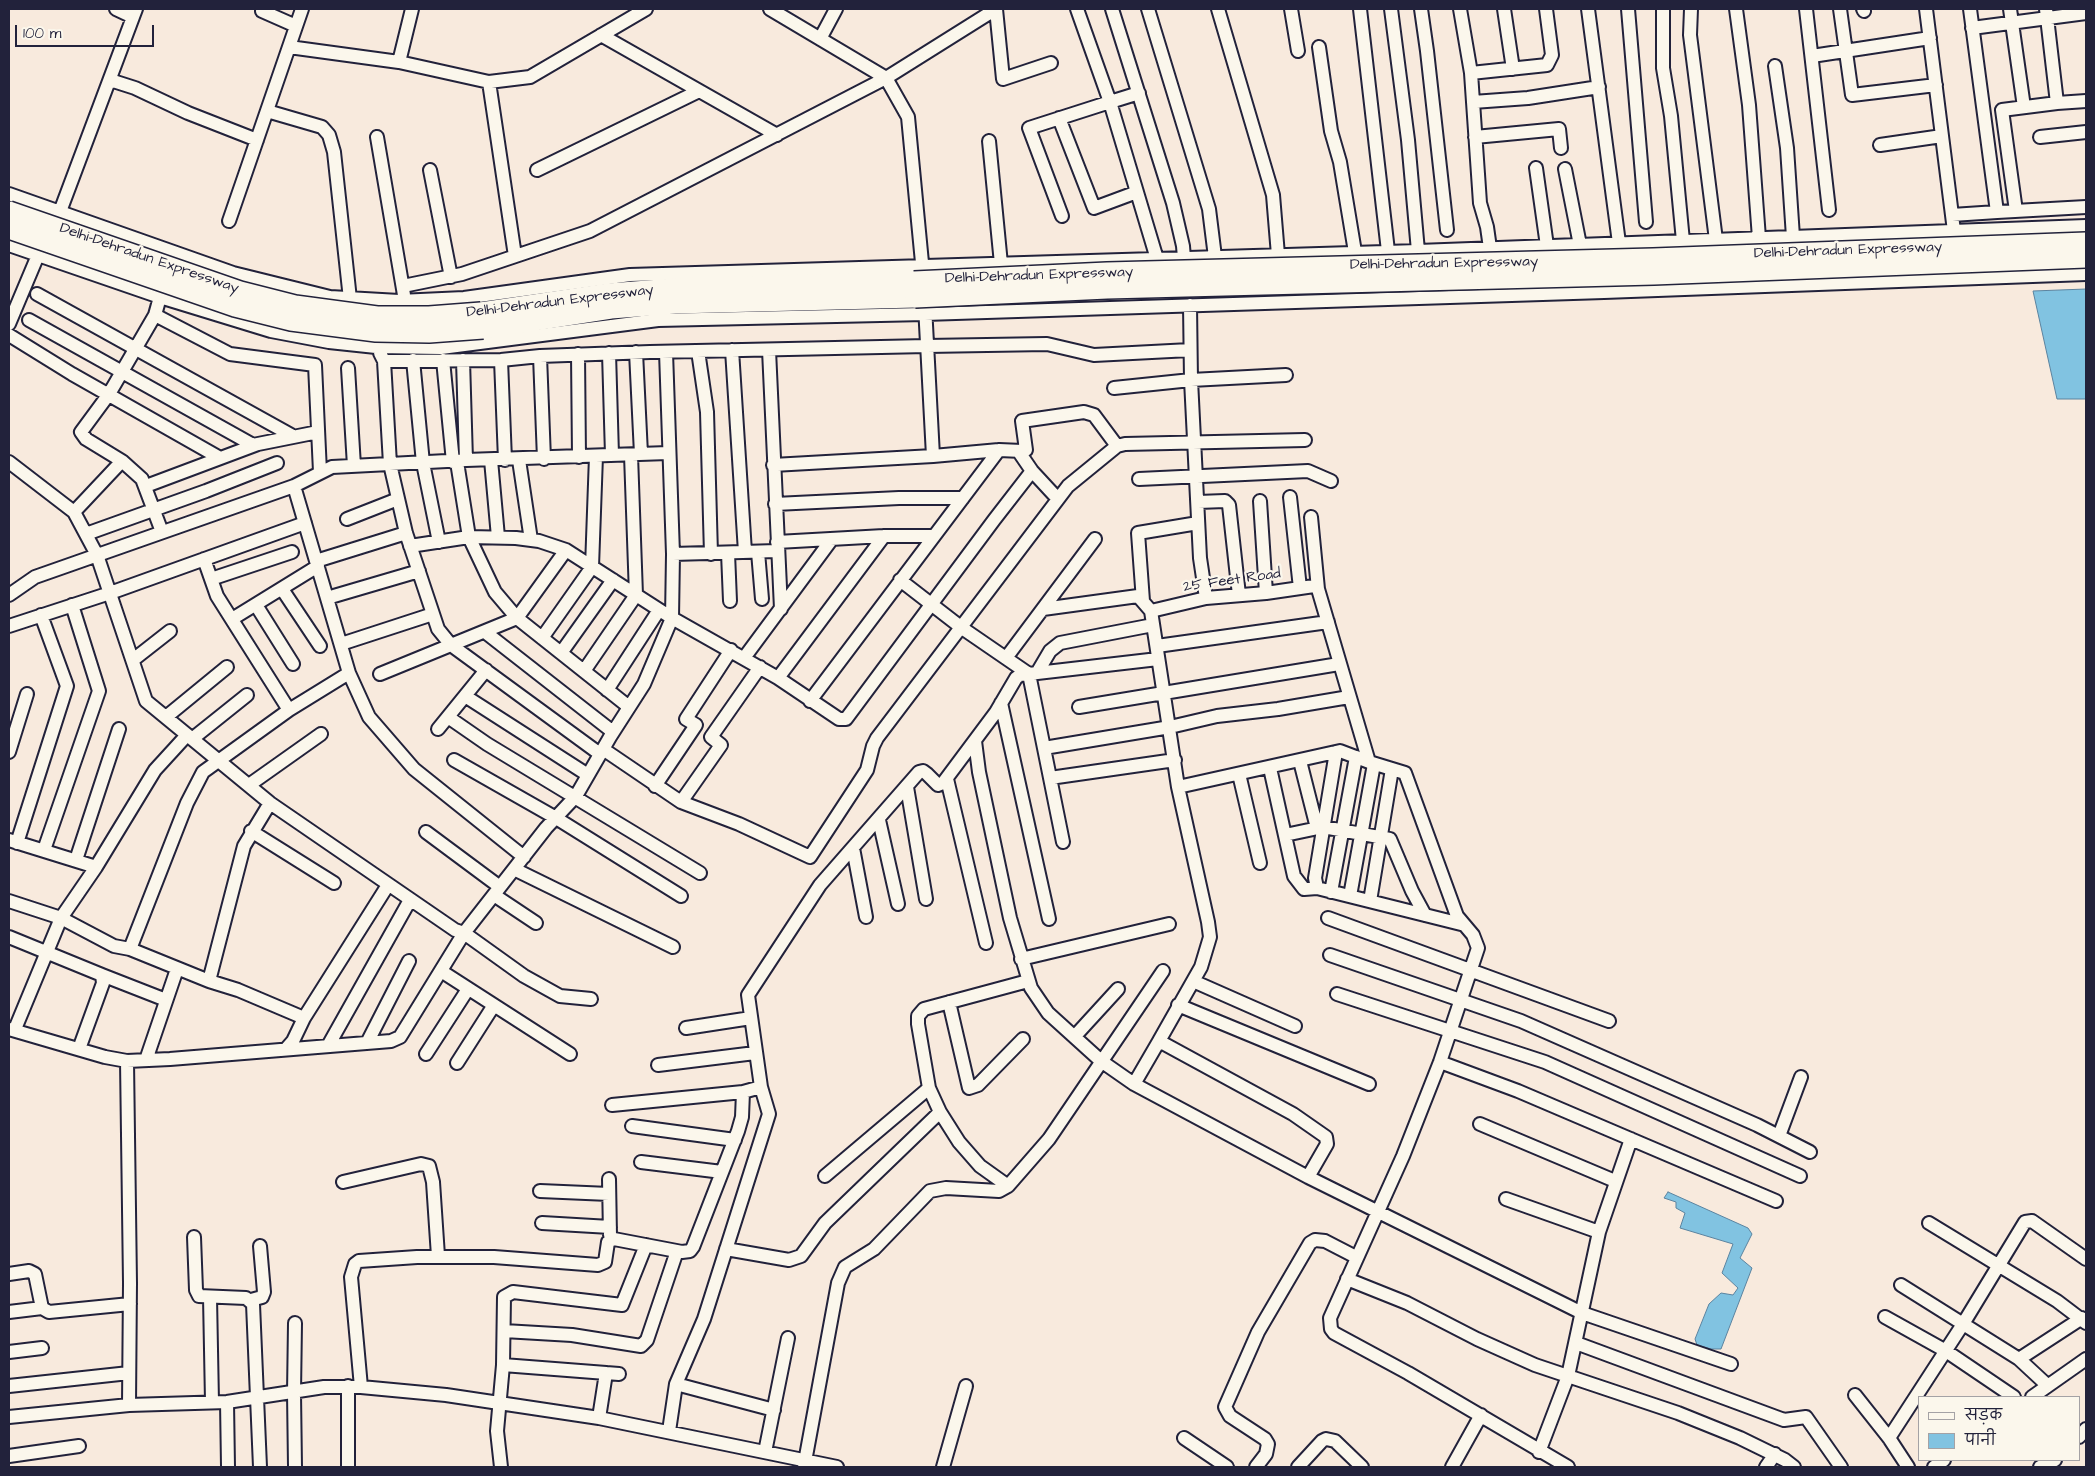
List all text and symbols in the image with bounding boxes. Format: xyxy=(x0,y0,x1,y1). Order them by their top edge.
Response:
scale bar xyxy=(18,15,156,47)
text: 100 m xyxy=(23,23,62,44)
street label: Delhi-Dehradun Expressway xyxy=(57,220,241,298)
street label: Delhi-Dehradun Expressway xyxy=(1754,239,1942,263)
street label: Delhi-Dehradun Expressway xyxy=(1350,253,1538,275)
street label: Delhi-Dehradun Expressway xyxy=(945,264,1133,288)
street label: Delhi-Dehradun Expressway xyxy=(465,282,655,322)
street label: 25 Feet Road xyxy=(1182,565,1282,597)
legend xyxy=(1918,1396,2080,1461)
text: सड़क xyxy=(1965,1405,2002,1426)
text: पानी xyxy=(1965,1430,1996,1451)

